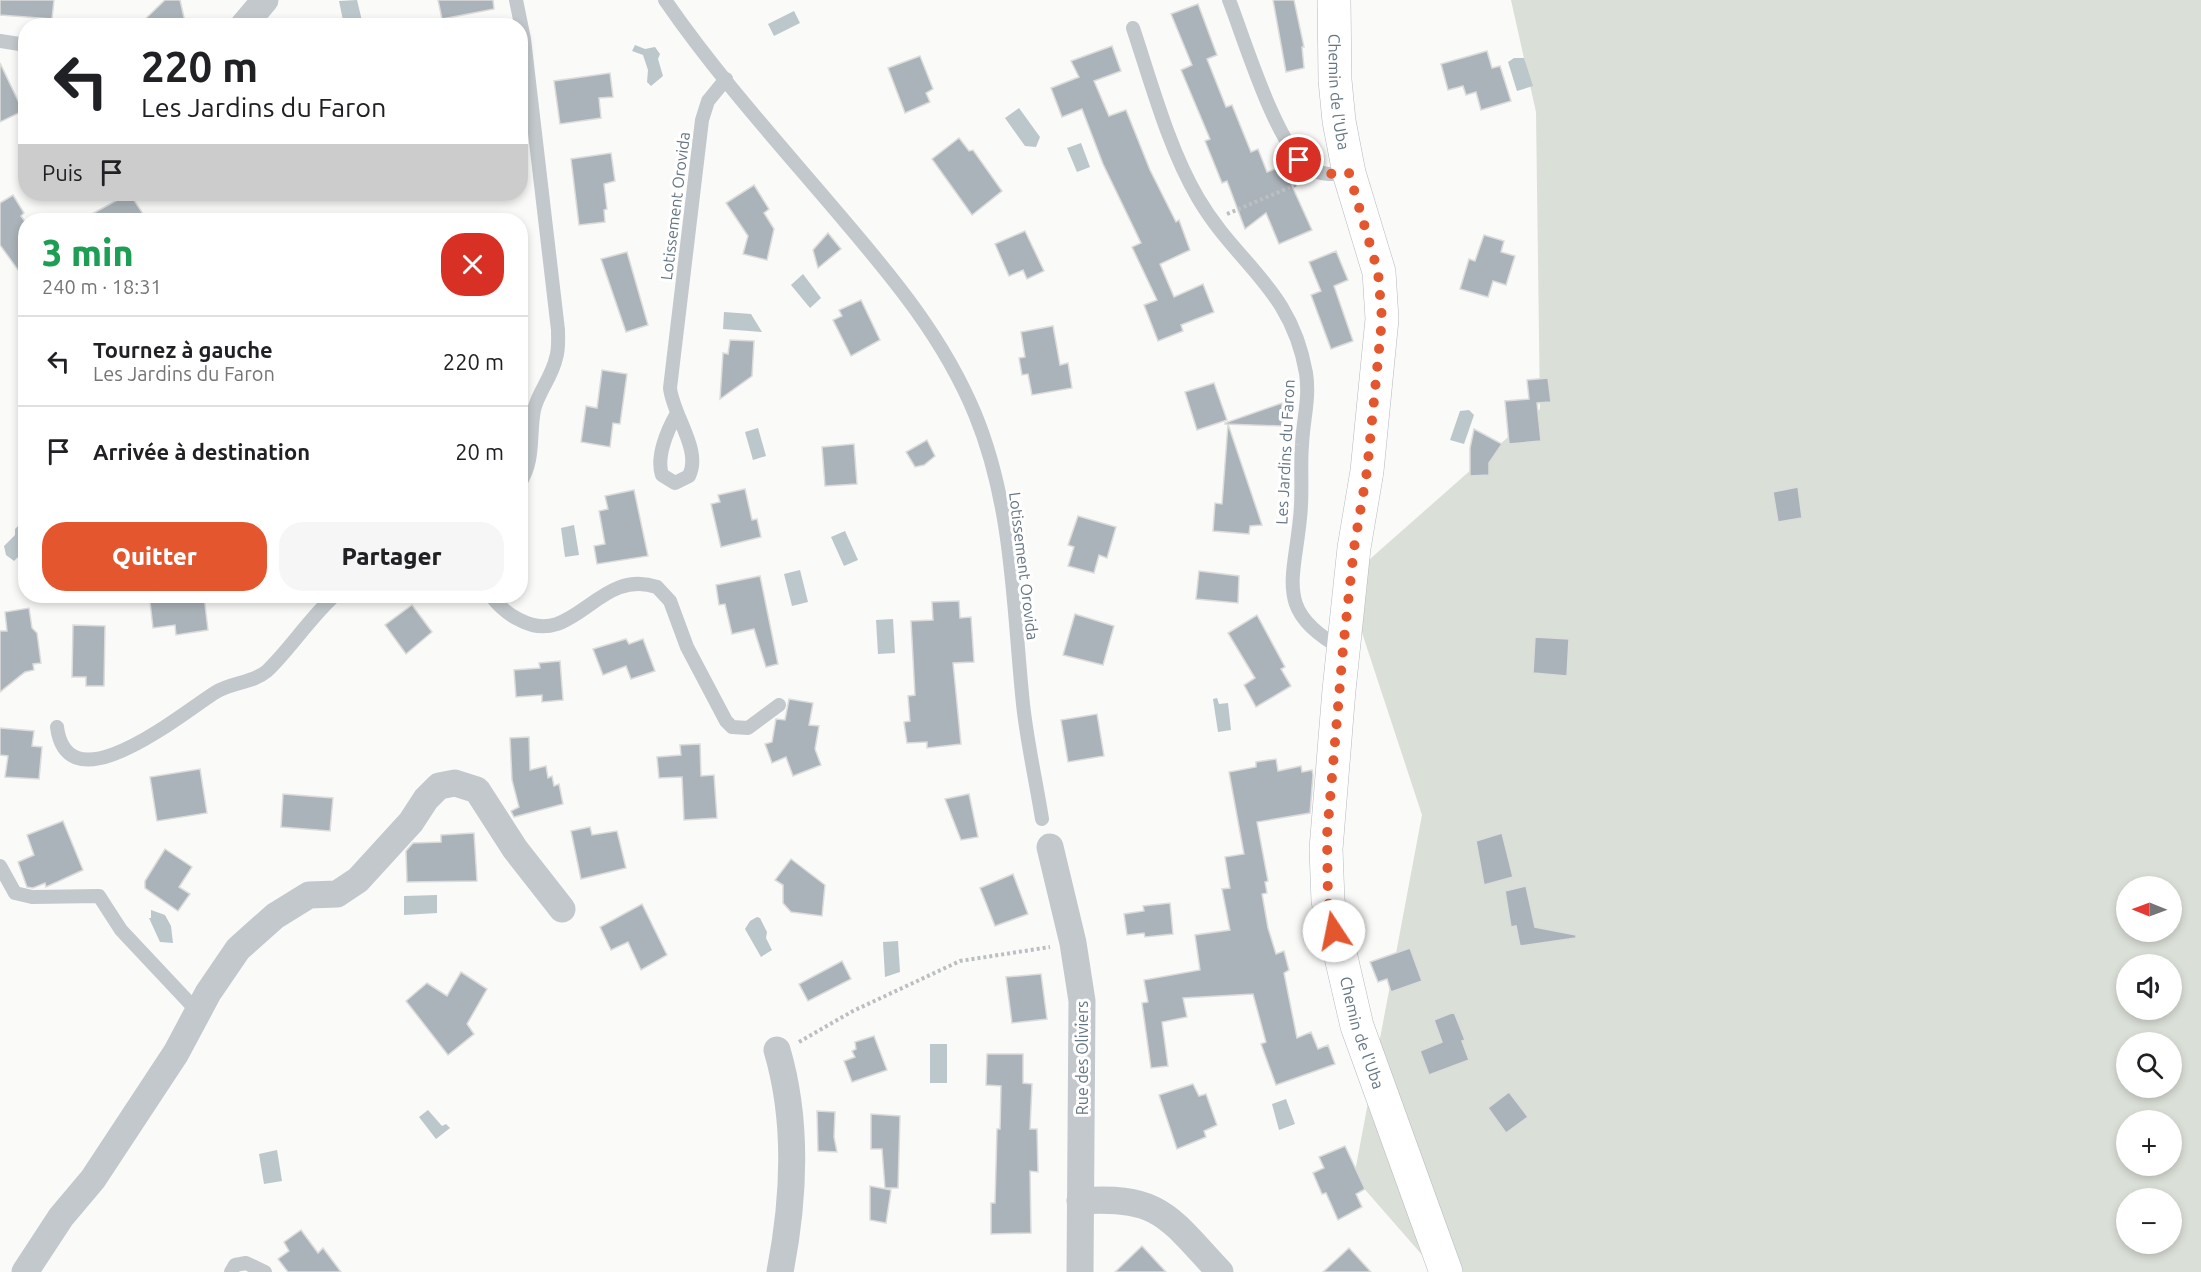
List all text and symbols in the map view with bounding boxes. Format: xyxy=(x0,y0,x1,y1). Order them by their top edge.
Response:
street label: Chemin de l'Uba xyxy=(1325,33,1353,151)
icon: left xyxy=(42,42,120,120)
text: 220 m xyxy=(141,43,258,90)
text: Les Jardins du Faron xyxy=(141,92,386,122)
street label: Lotissement Orovida xyxy=(657,131,693,281)
pin xyxy=(1273,134,1324,185)
icon: arrive xyxy=(1282,143,1315,176)
icon: arrive xyxy=(95,156,128,189)
text: Puis xyxy=(42,160,83,185)
text: 3 min xyxy=(42,232,134,273)
button: close xyxy=(441,233,504,296)
text: 240 m · 18:31 xyxy=(42,275,162,298)
text: Tournez à gauche xyxy=(93,337,273,362)
icon: left xyxy=(42,345,75,378)
text: 220 m xyxy=(443,349,504,374)
text: Les Jardins du Faron xyxy=(93,362,275,385)
street label: Les Jardins du Faron xyxy=(1272,379,1298,525)
icon: arrive xyxy=(42,435,75,468)
text: Arrivée à destination xyxy=(93,439,310,464)
text: 20 m xyxy=(455,439,504,464)
street label: Lotissement Orovida xyxy=(1006,491,1042,641)
button: Quitter xyxy=(42,522,267,591)
button: Partager xyxy=(279,522,504,591)
north arrow xyxy=(2116,876,2182,942)
map controls xyxy=(2116,876,2182,1254)
position arrow xyxy=(1302,899,1366,963)
button: sound xyxy=(2116,954,2182,1020)
street label: Chemin de l'Uba xyxy=(1337,975,1388,1091)
street label: Rue des Oliviers xyxy=(1073,1001,1091,1115)
button: search xyxy=(2116,1032,2182,1098)
button: + xyxy=(2116,1110,2182,1176)
button: − xyxy=(2116,1188,2182,1254)

